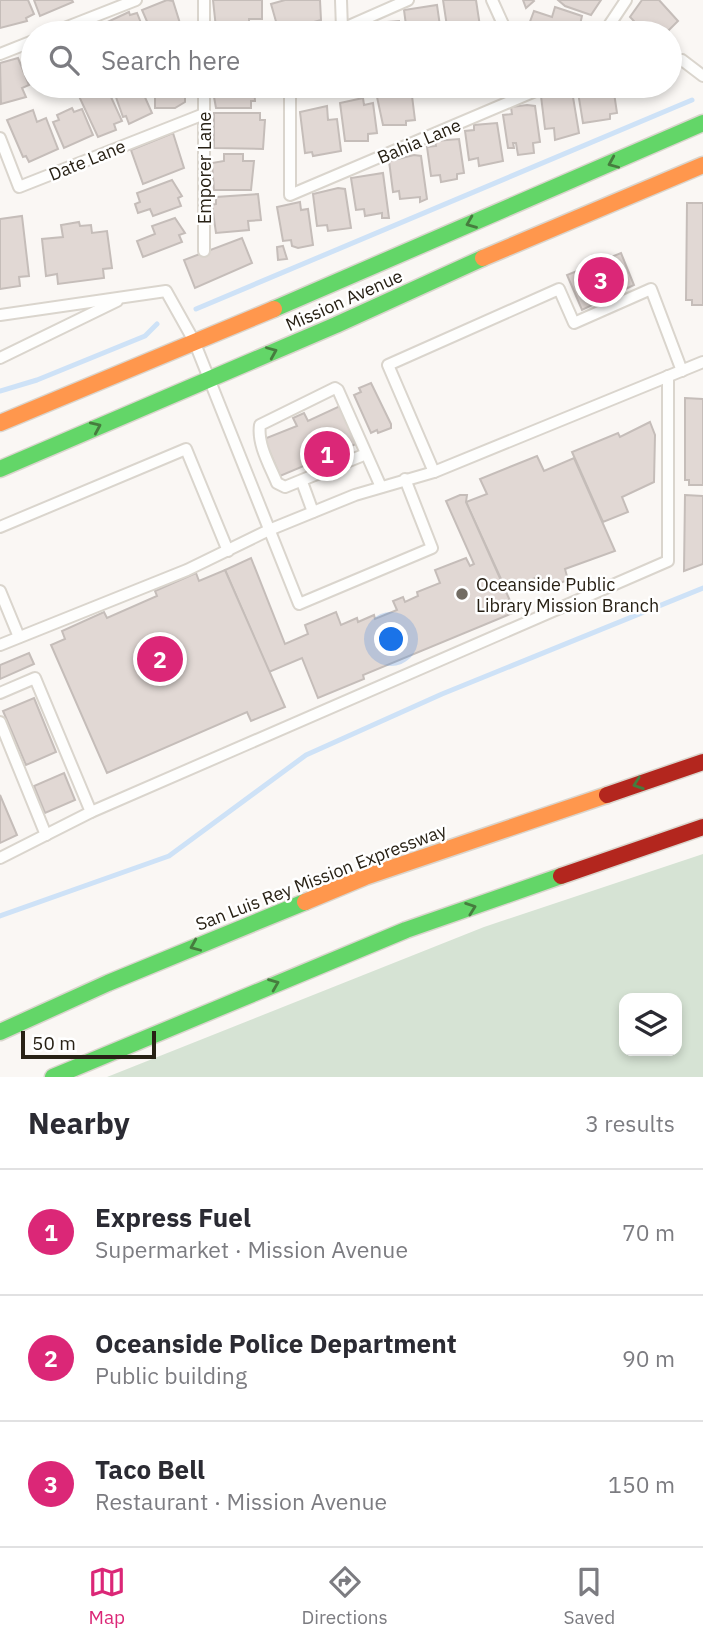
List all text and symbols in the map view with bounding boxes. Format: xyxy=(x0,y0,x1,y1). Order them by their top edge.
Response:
search box xyxy=(21,21,682,98)
icon: search xyxy=(45,41,83,79)
text: Search here xyxy=(101,43,240,77)
street label: Emporer Lane xyxy=(193,112,216,224)
street label: Bahia Lane xyxy=(374,113,464,169)
street label: Date Lane xyxy=(45,134,129,186)
one-way arrow xyxy=(608,155,620,169)
one-way arrow xyxy=(465,215,477,229)
pin: 3 xyxy=(578,254,624,306)
street label: Mission Avenue xyxy=(282,264,406,336)
one-way arrow xyxy=(265,346,278,360)
one-way arrow xyxy=(89,421,101,435)
pin: 1 xyxy=(304,428,350,480)
place label: Oceanside Public Library Mission Branch xyxy=(476,573,659,617)
marker: Oceanside Public Library Mission Branch xyxy=(454,586,470,602)
your location xyxy=(374,622,408,656)
pin: 2 xyxy=(137,633,183,685)
one-way arrow xyxy=(633,776,645,790)
street label: San Luis Rey Mission Expressway xyxy=(192,818,450,936)
one-way arrow xyxy=(464,902,476,916)
one-way arrow xyxy=(190,938,202,952)
one-way arrow xyxy=(267,978,279,992)
map controls xyxy=(619,993,682,1056)
button: layers xyxy=(619,993,682,1056)
scale bar xyxy=(21,1028,156,1060)
text: 50 m xyxy=(32,1031,76,1055)
text: Nearby xyxy=(28,1103,130,1142)
text: 3 results xyxy=(585,1108,675,1138)
text: Express Fuel xyxy=(95,1200,251,1234)
text: 1 xyxy=(44,1217,58,1247)
text: 70 m xyxy=(622,1217,675,1247)
text: Supermarket · Mission Avenue xyxy=(95,1234,408,1264)
text: Oceanside Police Department xyxy=(95,1326,457,1360)
text: 2 xyxy=(44,1343,58,1373)
text: 90 m xyxy=(622,1343,675,1373)
text: Public building xyxy=(95,1360,247,1390)
text: Taco Bell xyxy=(95,1452,205,1486)
text: 3 xyxy=(44,1469,58,1499)
text: 150 m xyxy=(608,1469,675,1499)
text: Restaurant · Mission Avenue xyxy=(95,1486,387,1516)
tab: Map xyxy=(88,1563,126,1629)
tab: Directions xyxy=(301,1563,388,1629)
tab: Saved xyxy=(564,1563,615,1629)

